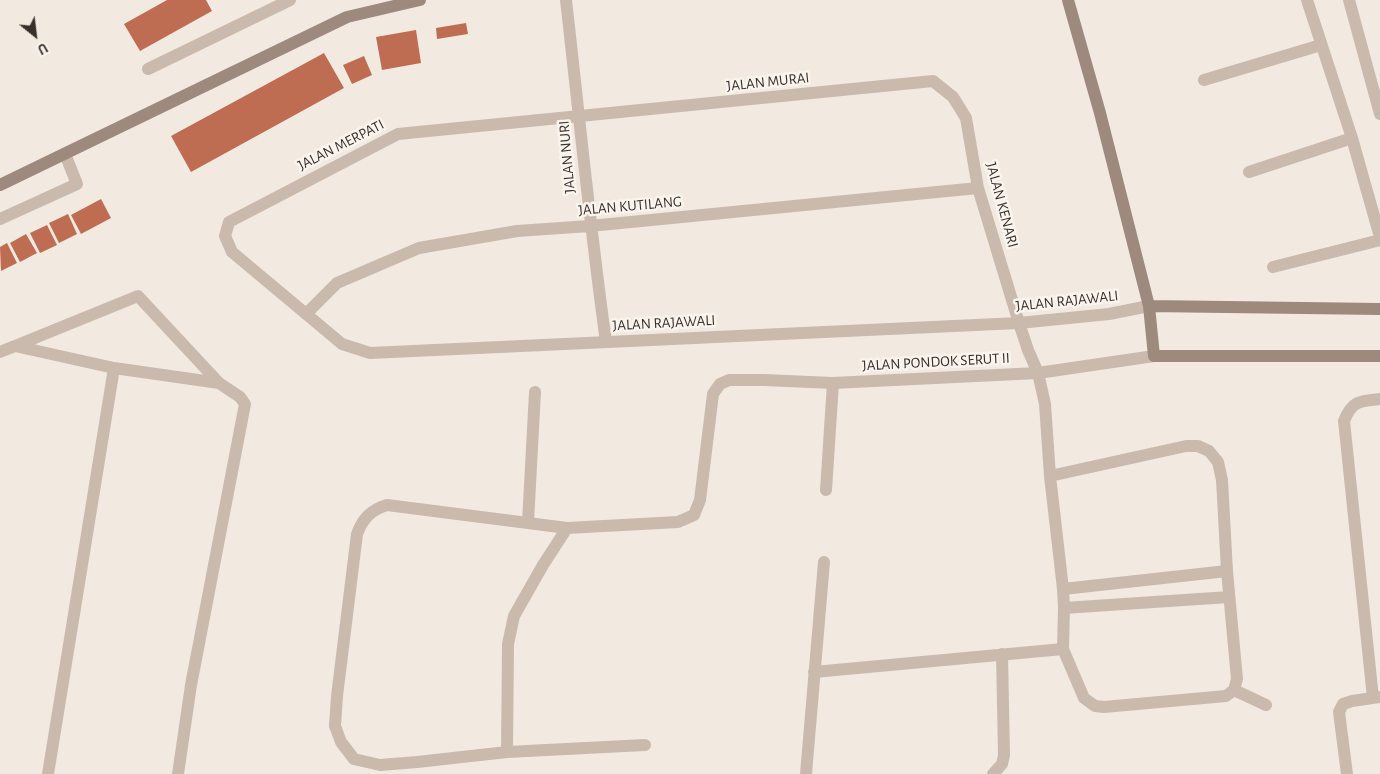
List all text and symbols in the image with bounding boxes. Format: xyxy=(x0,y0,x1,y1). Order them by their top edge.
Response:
north arrow xyxy=(10,10,60,60)
text: U xyxy=(35,40,50,56)
street label: JALAN MURAI xyxy=(726,69,810,95)
street label: JALAN MERPATI xyxy=(295,116,387,174)
street label: JALAN NURI xyxy=(555,120,579,194)
street label: JALAN KENARI xyxy=(982,160,1022,250)
street label: JALAN KUTILANG xyxy=(578,193,682,219)
street label: JALAN RAJAWALI xyxy=(1015,287,1119,315)
street label: JALAN RAJAWALI xyxy=(612,311,716,335)
street label: JALAN PONDOK SERUT II xyxy=(862,349,1010,375)

